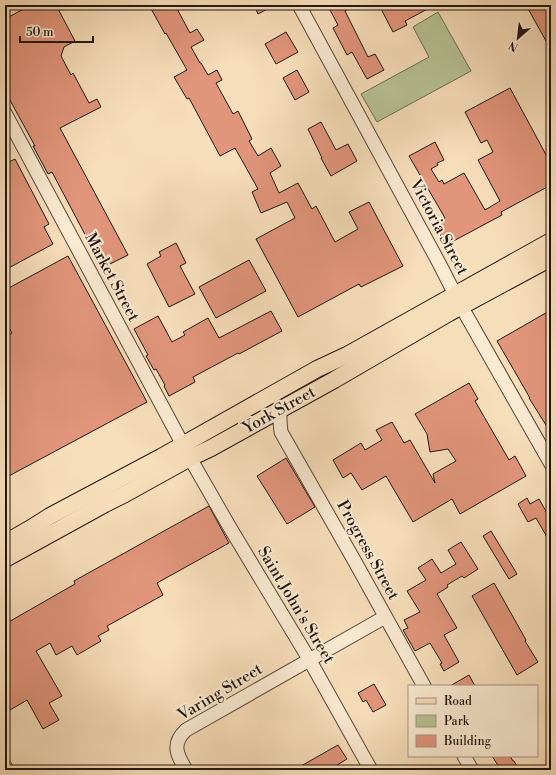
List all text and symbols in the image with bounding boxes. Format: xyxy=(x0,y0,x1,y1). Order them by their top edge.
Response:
scale bar xyxy=(20,18,93,44)
north arrow xyxy=(498,18,538,58)
text: 50 m xyxy=(26,25,54,40)
text: N xyxy=(506,38,521,54)
street label: Victoria Street xyxy=(405,175,473,279)
street label: Market Street xyxy=(80,229,144,325)
street label: York Street xyxy=(238,382,319,439)
street label: Progress Street xyxy=(332,497,404,604)
street label: Saint John's Street xyxy=(253,543,339,668)
street label: Varing Street xyxy=(173,659,266,726)
legend xyxy=(408,685,538,757)
text: Road xyxy=(444,694,472,709)
text: Park xyxy=(444,714,470,729)
text: Building xyxy=(443,734,492,749)

